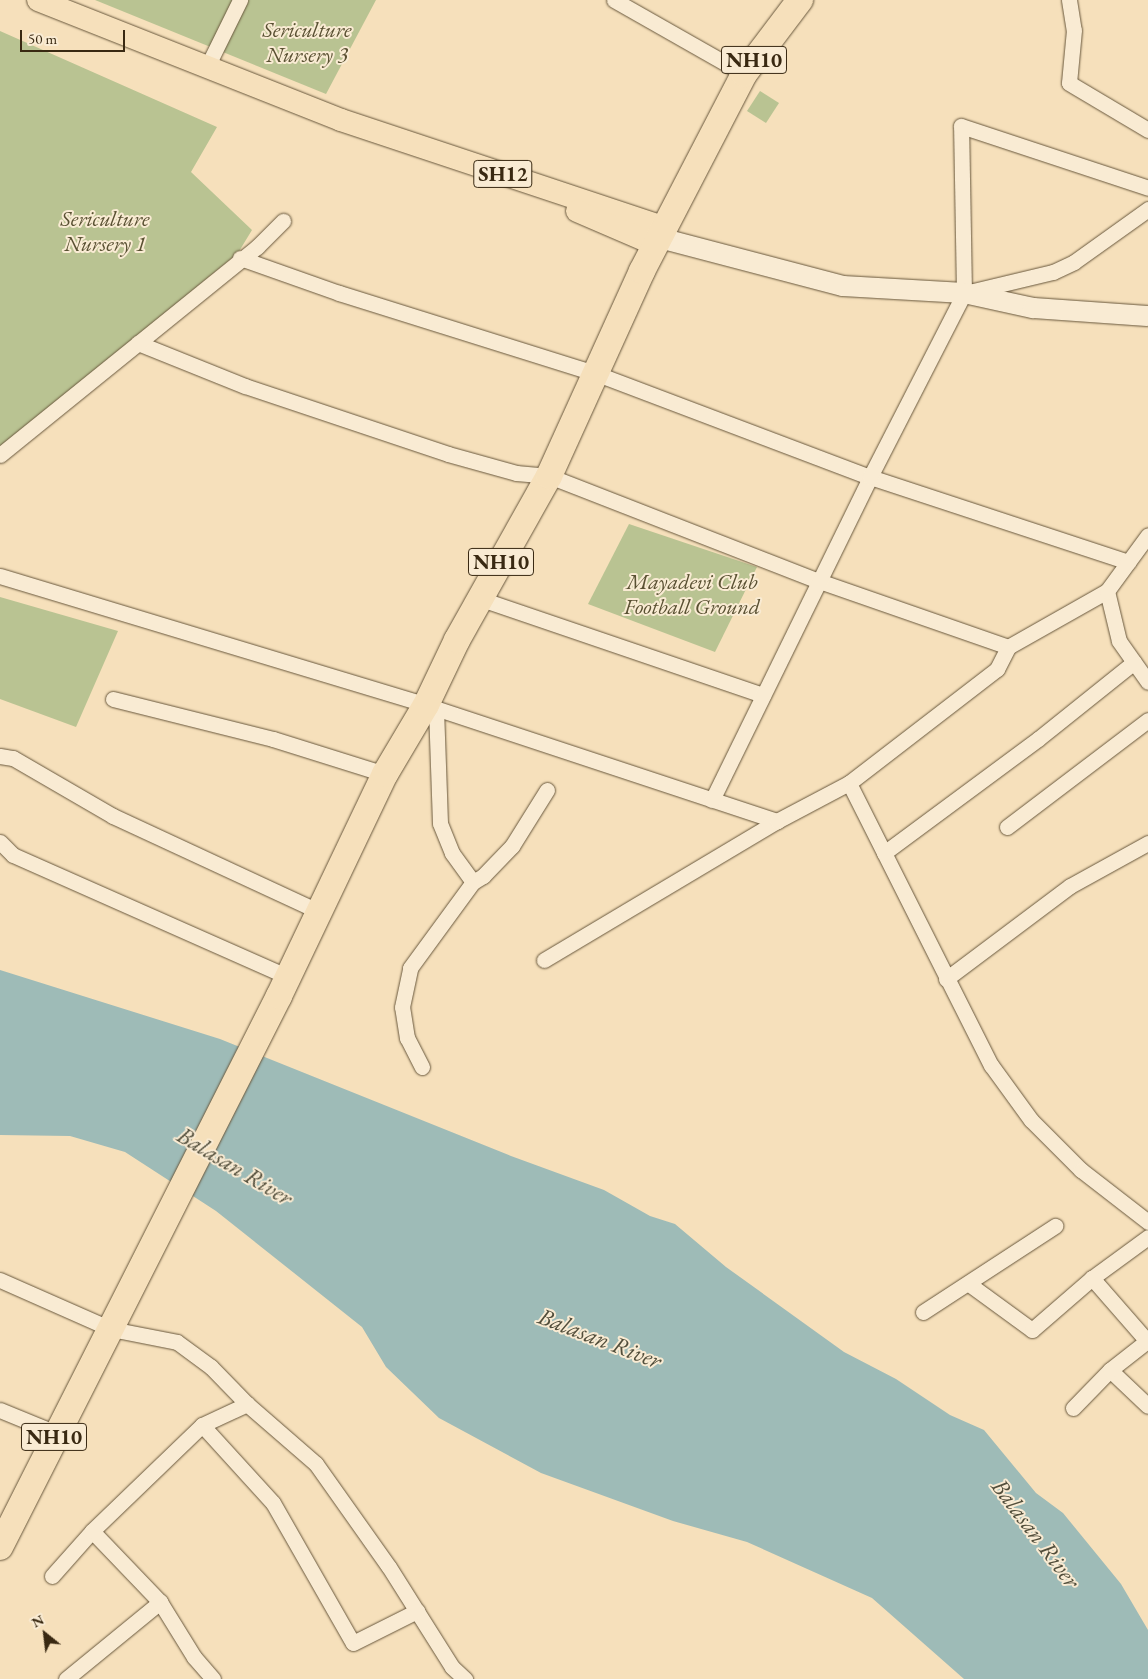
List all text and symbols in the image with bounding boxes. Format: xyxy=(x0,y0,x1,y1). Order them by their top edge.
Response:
park label: Sericulture Nursery 3 xyxy=(262,16,352,68)
scale bar xyxy=(22,20,128,52)
text: 50 m xyxy=(28,29,57,48)
road number: NH10 xyxy=(720,42,788,78)
road number: SH12 xyxy=(473,156,533,192)
park label: Sericulture Nursery 1 xyxy=(60,205,150,256)
road number: NH10 xyxy=(467,544,535,580)
park label: Mayadevi Club Football Ground xyxy=(624,568,760,620)
water label: Balasan River xyxy=(172,1120,298,1212)
water label: Balasan River xyxy=(534,1301,666,1375)
road number: NH10 xyxy=(20,1418,88,1455)
water label: Balasan River xyxy=(985,1473,1087,1593)
north arrow xyxy=(20,1609,70,1659)
text: N xyxy=(28,1610,47,1632)

